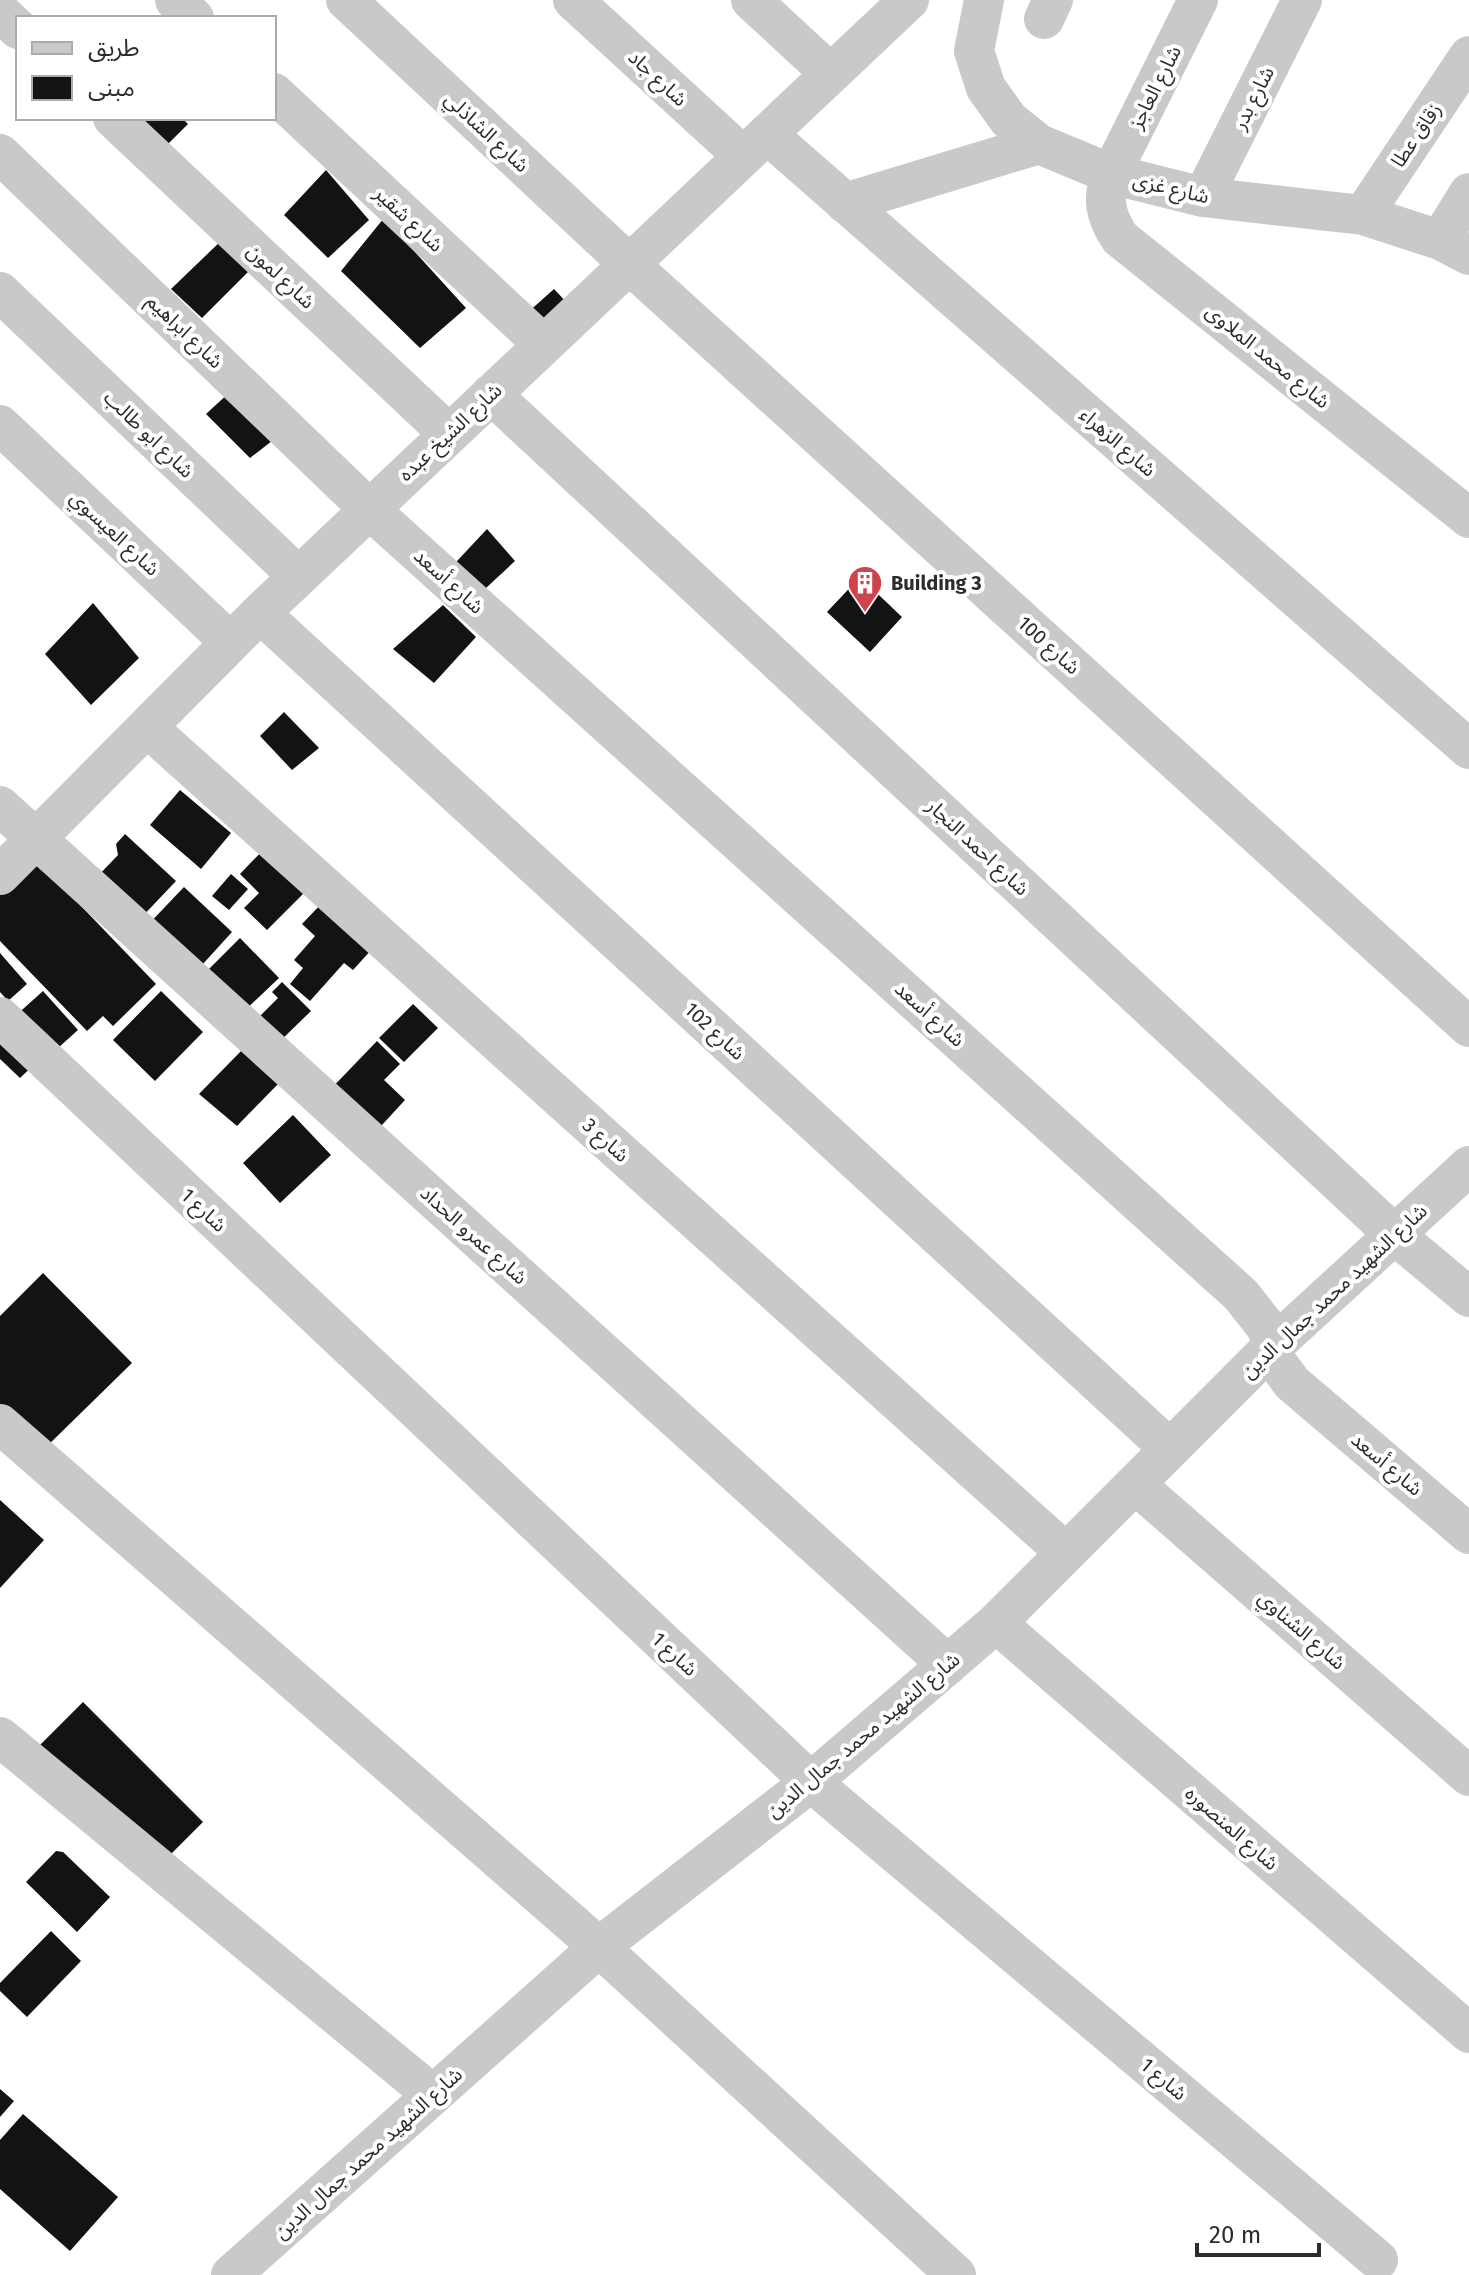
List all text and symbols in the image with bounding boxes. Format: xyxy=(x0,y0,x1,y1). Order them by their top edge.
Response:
legend xyxy=(16,16,276,120)
text: طريق xyxy=(88,34,140,63)
street label: شارع العاجز xyxy=(1123,41,1189,135)
street label: شارع جاد xyxy=(622,45,692,113)
street label: شارع بدر xyxy=(1226,62,1282,136)
text: مبنى xyxy=(88,74,135,102)
street label: شارع الشاذلي xyxy=(437,87,534,180)
street label: زقاق عطا xyxy=(1386,98,1446,172)
street label: شارع غزى xyxy=(1130,168,1211,211)
street label: شارع شقير xyxy=(367,180,448,259)
street label: شارع لمون xyxy=(240,239,320,316)
street label: شارع ابراهيم xyxy=(140,289,228,375)
street label: شارع محمد الملاوى xyxy=(1199,299,1335,416)
street label: شارع الشيخ عبده xyxy=(393,378,509,488)
street label: شارع ابو طالب xyxy=(97,385,199,485)
street label: شارع الزهراء xyxy=(1073,402,1161,484)
street label: شارع العيسوي xyxy=(63,485,165,583)
street label: شارع أسعد xyxy=(407,543,489,621)
building icon: Building 3 xyxy=(846,564,884,614)
place label: Building 3 xyxy=(891,571,982,595)
street label: شارع 100 xyxy=(1011,611,1085,681)
street label: شارع احمد النجار xyxy=(919,793,1034,903)
street label: شارع أسعد xyxy=(888,976,970,1054)
street label: شارع 102 xyxy=(678,997,750,1067)
street label: شارع 3 xyxy=(576,1113,634,1169)
street label: شارع عمرو الحداد xyxy=(414,1181,532,1292)
street label: شارع 1 xyxy=(174,1183,232,1239)
street label: شارع الشهيد محمد جمال الدين xyxy=(1236,1199,1434,1386)
street label: شارع أسعد xyxy=(1345,1427,1428,1503)
street label: شارع الشناوي xyxy=(1251,1585,1351,1677)
street label: شارع 1 xyxy=(645,1627,703,1683)
street label: شارع الشهيد محمد جمال الدين xyxy=(761,1647,967,1825)
street label: شارع المنصوره xyxy=(1178,1781,1284,1877)
street label: شارع 1 xyxy=(1134,2053,1192,2108)
street label: شارع الشهيد محمد جمال الدين xyxy=(269,2062,469,2246)
scale bar xyxy=(1197,2207,1319,2257)
text: 20 m xyxy=(1209,2221,1261,2249)

